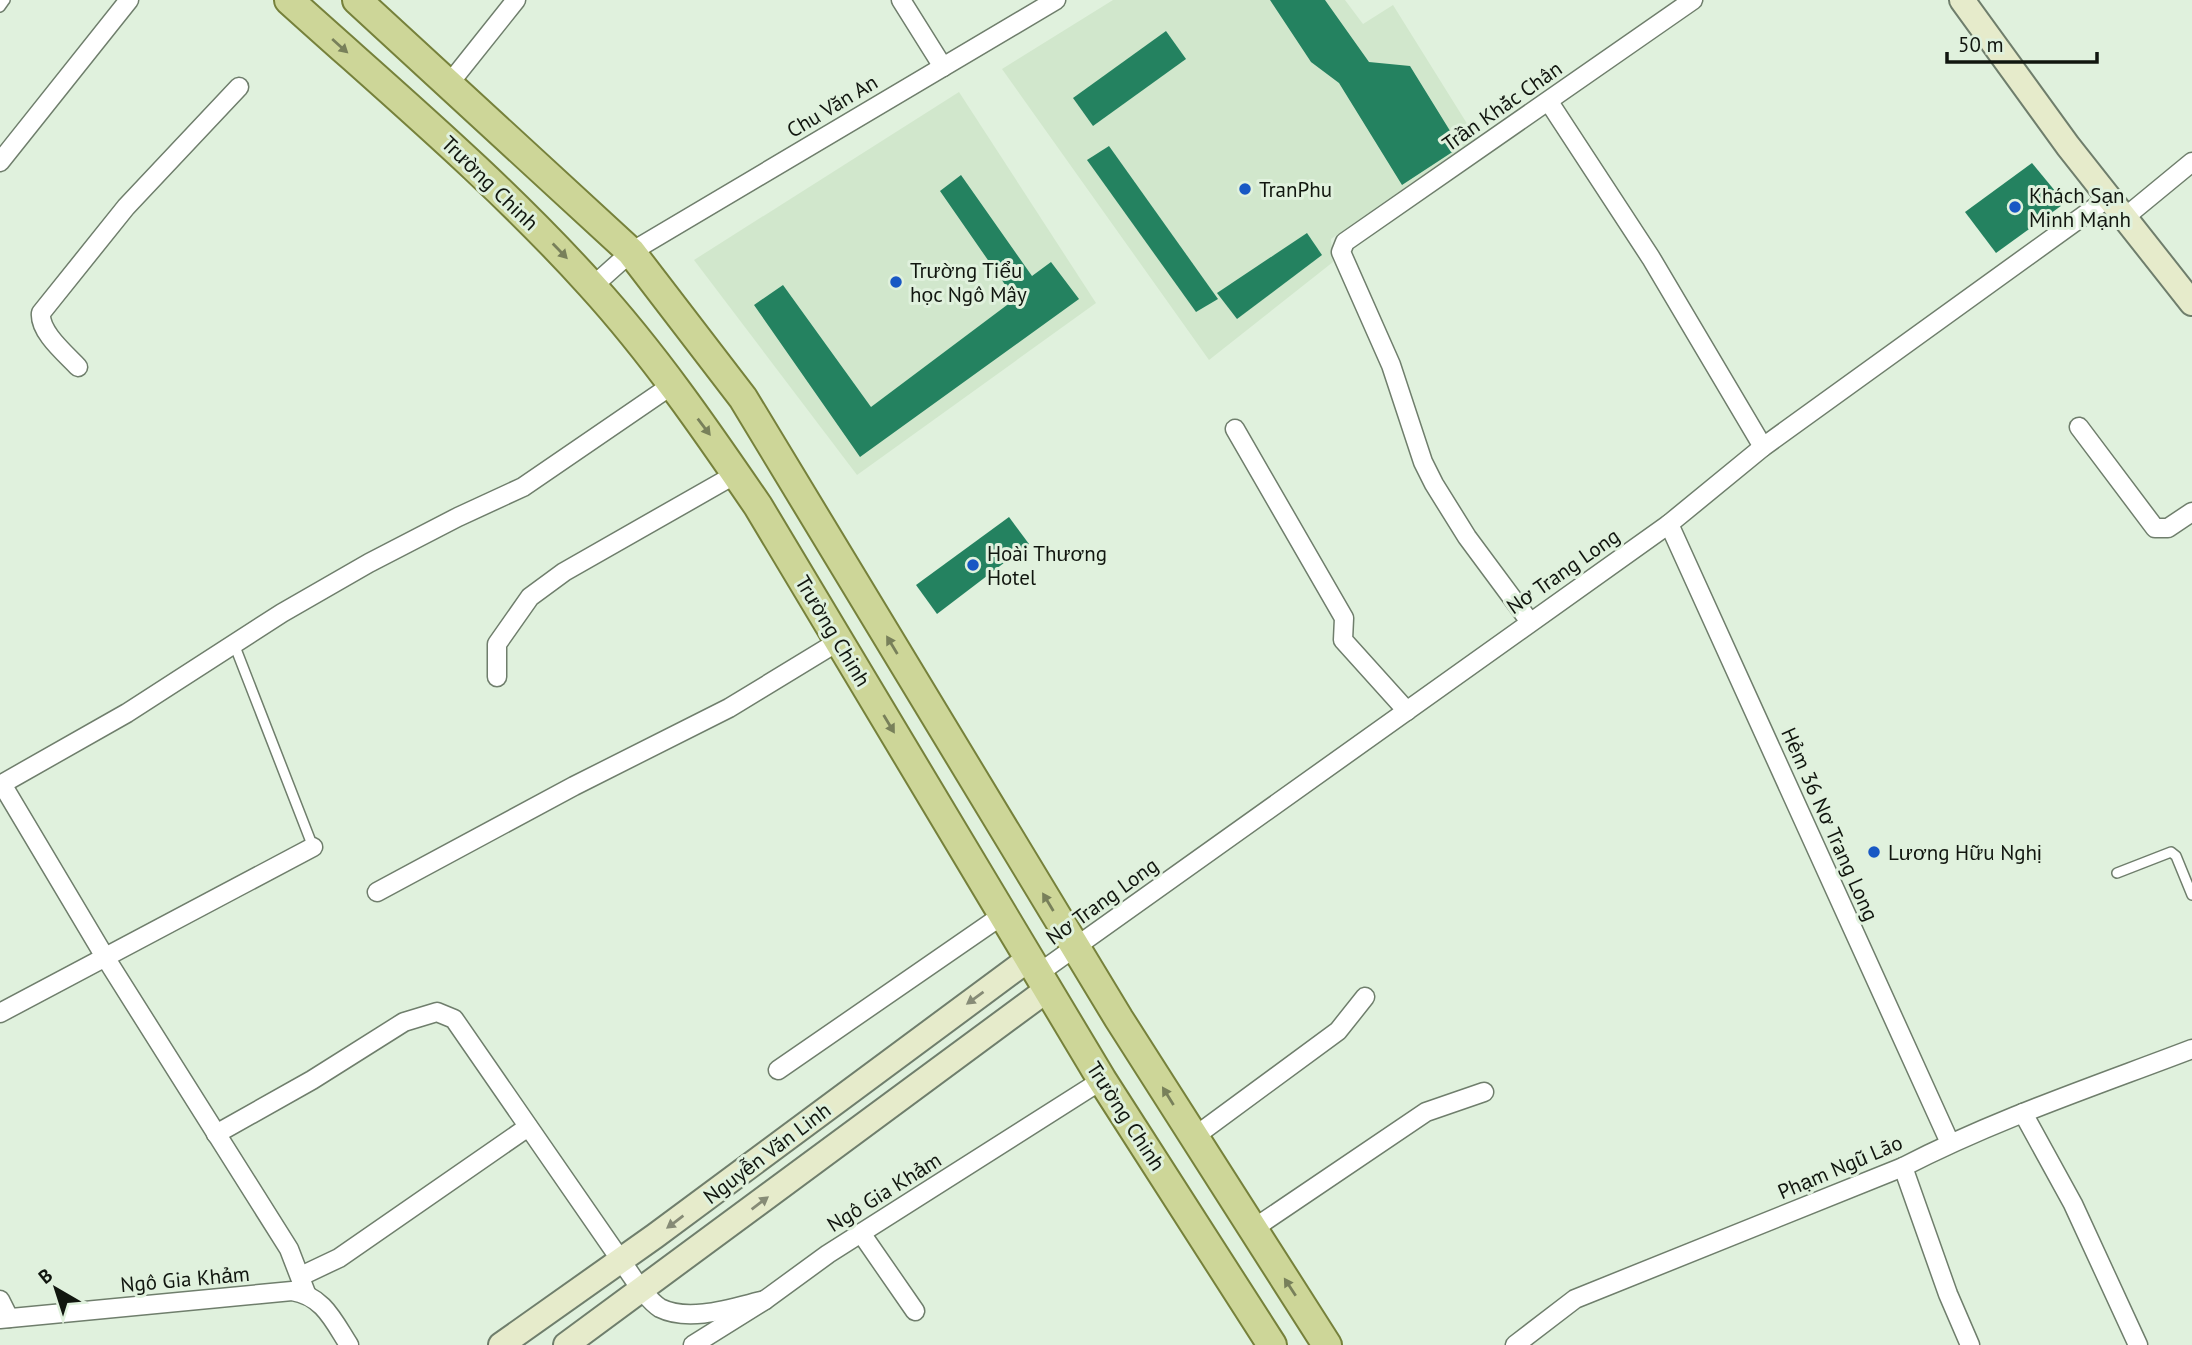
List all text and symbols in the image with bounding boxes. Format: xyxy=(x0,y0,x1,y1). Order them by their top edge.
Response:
scale bar xyxy=(1947,21,2098,65)
text: 50 m xyxy=(1958,31,2004,58)
one-way arrow xyxy=(331,37,348,53)
street label: Trần Khắc Chân xyxy=(1437,55,1567,157)
street label: Chu Văn An xyxy=(782,68,882,144)
street label: Trường Chinh xyxy=(436,130,544,236)
place label: TranPhu xyxy=(1259,176,1332,203)
marker: TranPhu xyxy=(1237,181,1253,197)
place label: Khách Sạn Minh Mạnh xyxy=(2029,182,2131,233)
marker: Khách Sạn Minh Mạnh xyxy=(2007,199,2023,215)
one-way arrow xyxy=(551,243,568,260)
place label: Trường Tiểu học Ngô Mây xyxy=(910,257,1027,308)
marker: Trường Tiểu học Ngô Mây xyxy=(888,274,904,290)
one-way arrow xyxy=(697,418,711,436)
street label: Nơ Trang Long xyxy=(1501,522,1625,620)
place label: Hoài Thương Hotel xyxy=(987,540,1107,591)
marker: Hoài Thương Hotel xyxy=(965,557,981,573)
street label: Trường Chinh xyxy=(789,571,877,691)
one-way arrow xyxy=(886,635,899,654)
one-way arrow xyxy=(883,714,896,733)
street label: Hẻm 36 Nơ Trang Long xyxy=(1775,723,1885,925)
place label: Lương Hữu Nghị xyxy=(1888,839,2042,866)
marker: Lương Hữu Nghị xyxy=(1866,844,1882,860)
street label: Nơ Trang Long xyxy=(1041,851,1163,951)
one-way arrow xyxy=(1042,893,1054,912)
one-way arrow xyxy=(966,991,984,1005)
street label: Trường Chinh xyxy=(1081,1056,1171,1176)
one-way arrow xyxy=(1162,1086,1175,1105)
street label: Nguyễn Văn Linh xyxy=(698,1096,836,1210)
street label: Phạm Ngũ Lão xyxy=(1774,1129,1906,1205)
street label: Ngô Gia Khảm xyxy=(822,1146,946,1238)
one-way arrow xyxy=(751,1197,769,1211)
one-way arrow xyxy=(666,1214,684,1229)
north arrow xyxy=(21,1254,91,1324)
street label: Ngô Gia Khảm xyxy=(119,1260,251,1298)
text: B xyxy=(33,1263,57,1289)
one-way arrow xyxy=(1284,1278,1297,1297)

